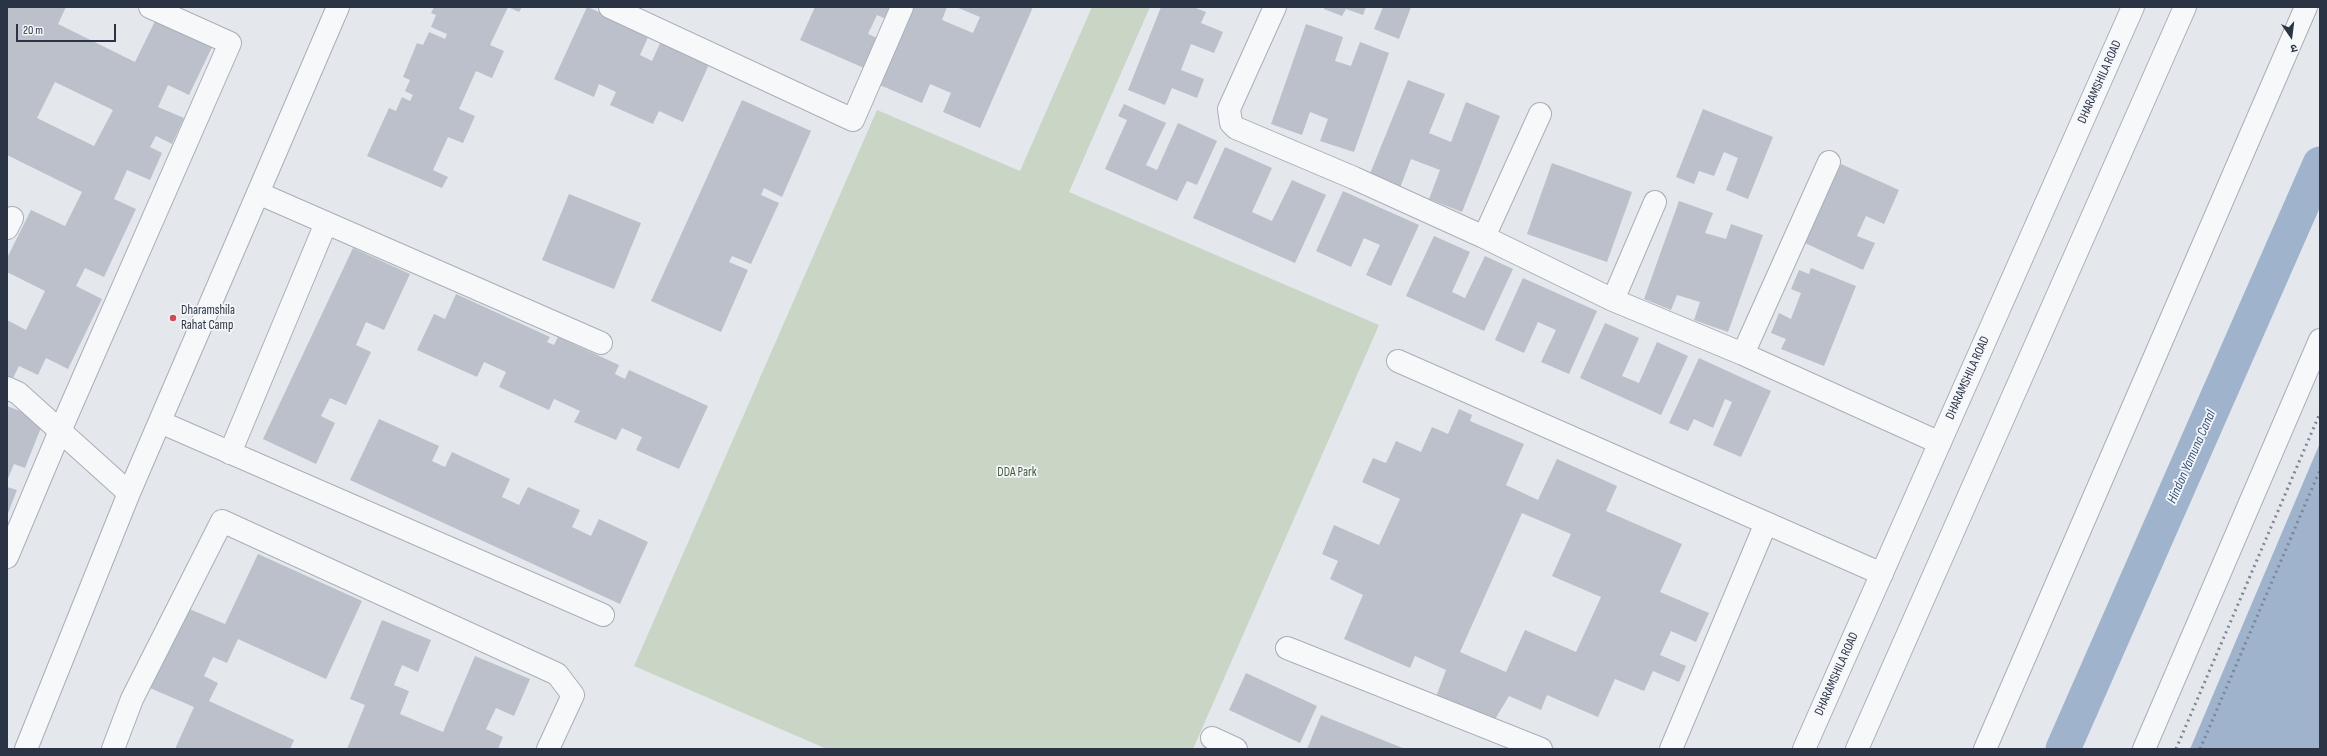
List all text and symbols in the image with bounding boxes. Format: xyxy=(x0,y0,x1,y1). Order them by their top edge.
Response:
scale bar xyxy=(18,16,118,42)
north arrow xyxy=(2271,16,2311,56)
text: 20 m xyxy=(23,23,43,38)
street label: DHARAMSHILA ROAD xyxy=(2075,38,2125,126)
text: उ xyxy=(2289,41,2299,55)
place label: Dharamshila Rahat Camp xyxy=(181,303,235,334)
marker: Dharamshila Rahat Camp xyxy=(168,313,178,323)
street label: DHARAMSHILA ROAD xyxy=(1943,334,1993,422)
water label: Hindon Yamuna Canal xyxy=(2164,408,2220,506)
park label: DDA Park xyxy=(997,465,1037,481)
street label: DHARAMSHILA ROAD xyxy=(1812,630,1862,718)

